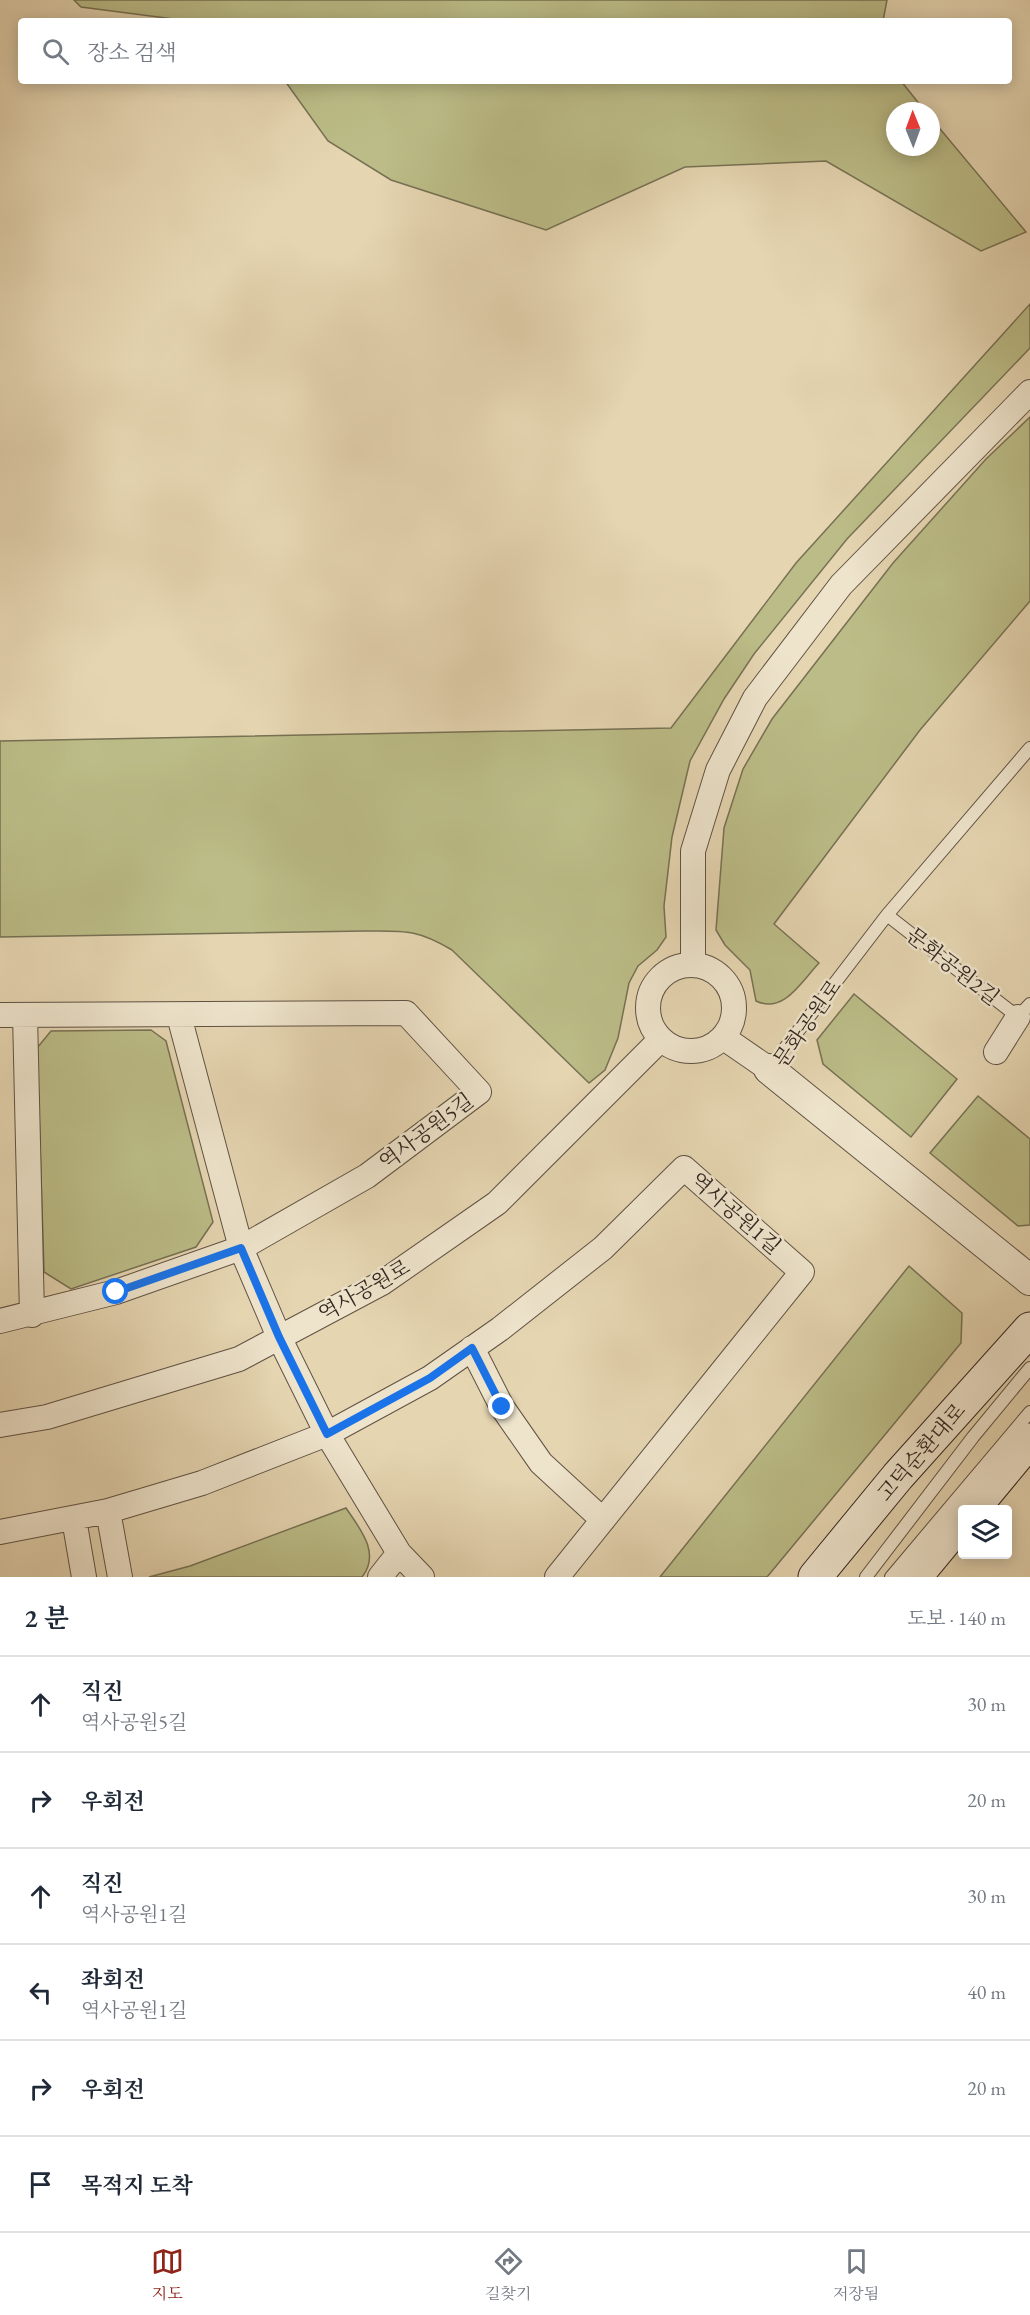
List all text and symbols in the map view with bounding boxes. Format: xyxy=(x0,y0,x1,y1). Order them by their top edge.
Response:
search box xyxy=(18,18,1012,84)
icon: search xyxy=(39,35,72,68)
text: 장소 검색 xyxy=(87,38,176,67)
north arrow xyxy=(886,102,940,156)
street label: 문화공원2길 xyxy=(901,921,1005,1011)
street label: 문화공원로 xyxy=(767,974,847,1072)
street label: 역사공원5길 xyxy=(373,1087,479,1175)
street label: 역사공원1길 xyxy=(685,1166,787,1260)
street label: 역사공원로 xyxy=(313,1253,415,1327)
route start xyxy=(102,1278,128,1304)
route end xyxy=(488,1393,514,1419)
street label: 고덕순환대로 xyxy=(871,1397,971,1507)
map controls xyxy=(958,1505,1012,1559)
button: layers xyxy=(958,1505,1012,1559)
text: 2 분 xyxy=(24,1601,69,1635)
text: 도보 · 140 m xyxy=(907,1605,1006,1631)
text: 직진 xyxy=(81,1677,124,1706)
icon: ahead xyxy=(24,1688,57,1721)
text: 30 m xyxy=(967,1691,1006,1717)
text: 역사공원5길 xyxy=(81,1709,187,1735)
icon: right xyxy=(24,1784,57,1817)
text: 우회전 xyxy=(81,1787,145,1816)
text: 20 m xyxy=(967,1787,1006,1813)
text: 직진 xyxy=(81,1869,124,1898)
icon: ahead xyxy=(24,1880,57,1913)
text: 30 m xyxy=(967,1883,1006,1909)
text: 역사공원1길 xyxy=(81,1901,187,1927)
text: 좌회전 xyxy=(81,1965,145,1994)
icon: left xyxy=(24,1976,57,2009)
text: 40 m xyxy=(967,1979,1006,2005)
text: 역사공원1길 xyxy=(81,1997,187,2023)
icon: right xyxy=(24,2072,57,2105)
text: 우회전 xyxy=(81,2075,145,2104)
text: 20 m xyxy=(967,2075,1006,2101)
icon: arrive xyxy=(24,2168,57,2201)
text: 목적지 도착 xyxy=(81,2171,192,2200)
tab: 지도 xyxy=(151,2245,184,2304)
tab: 길찾기 xyxy=(485,2245,531,2304)
tab: 저장됨 xyxy=(833,2245,879,2304)

